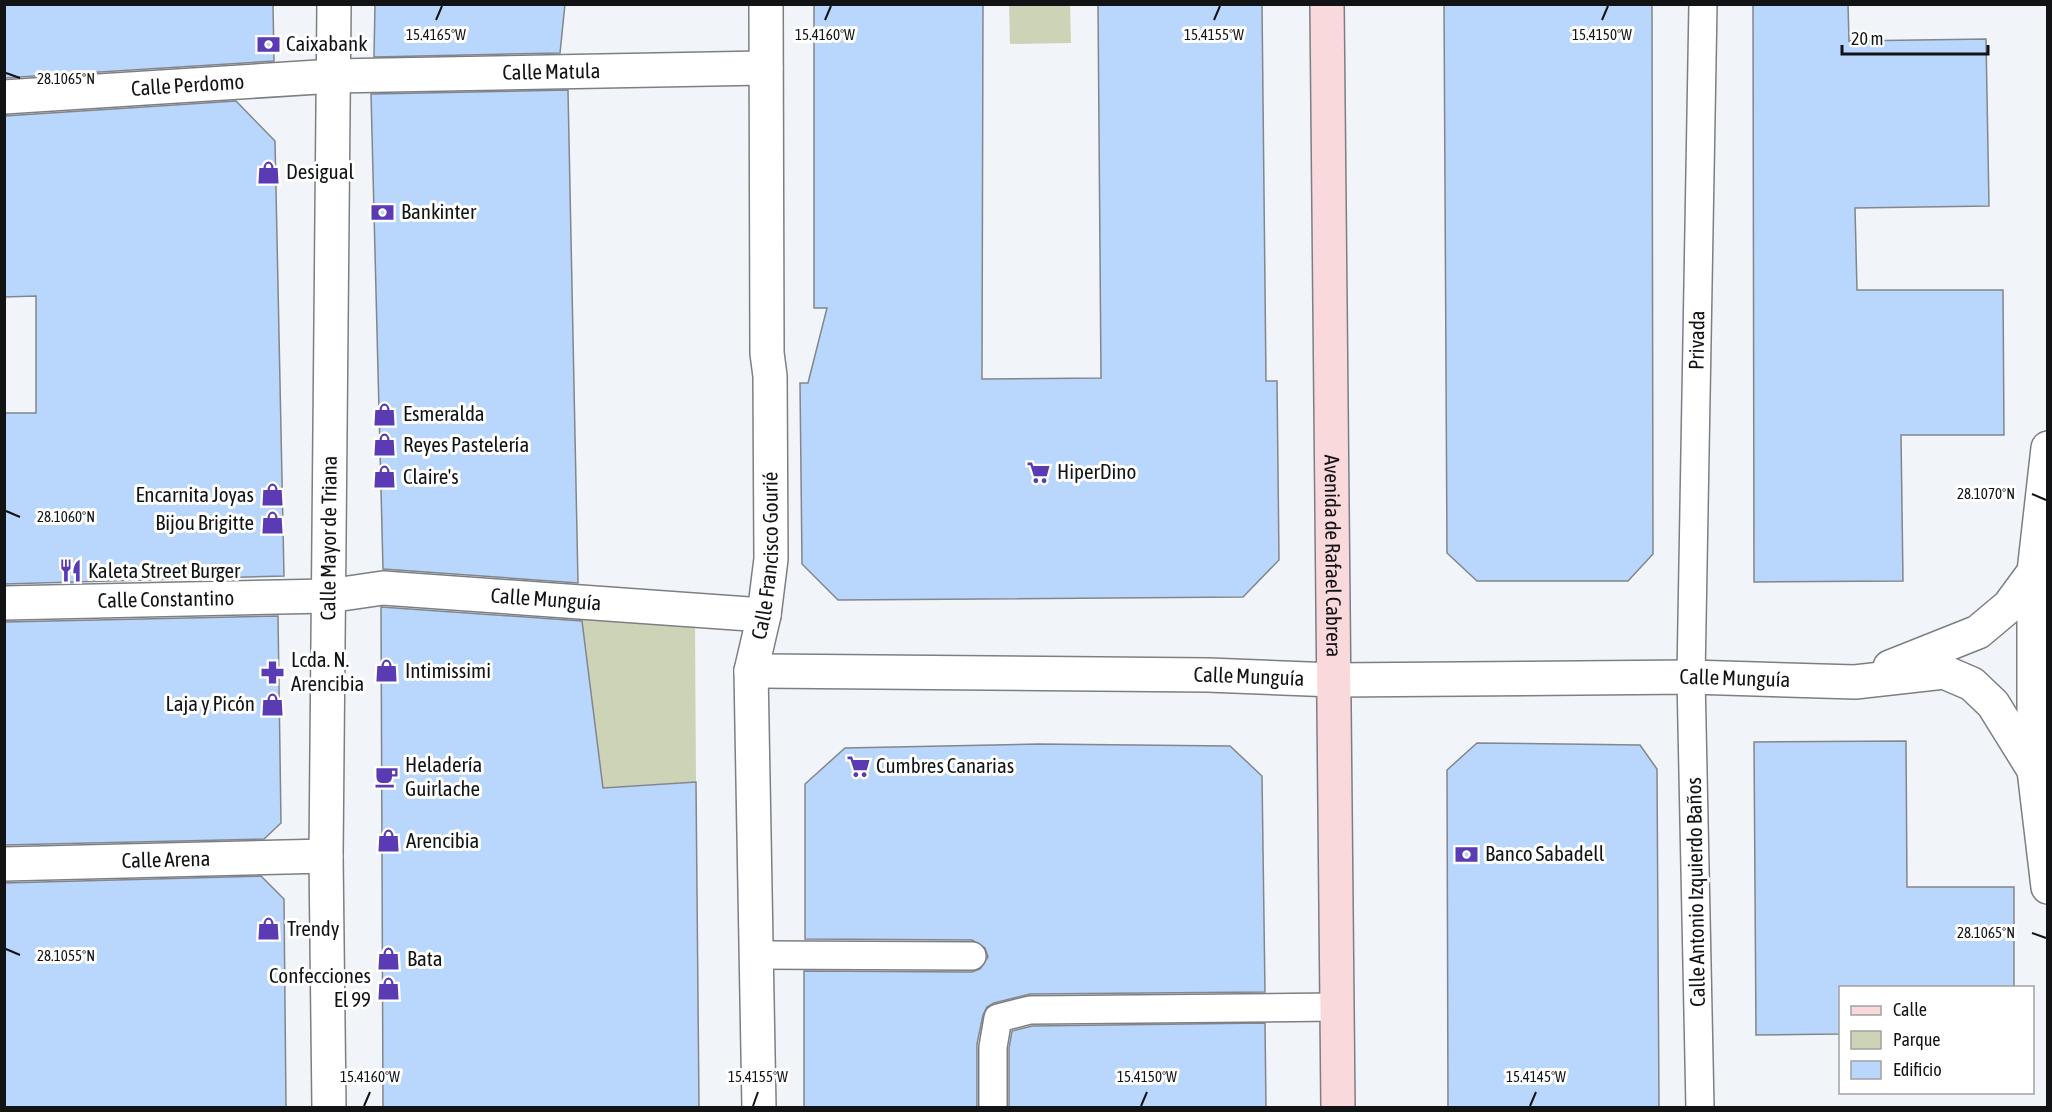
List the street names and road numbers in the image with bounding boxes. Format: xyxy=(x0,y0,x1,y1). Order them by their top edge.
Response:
street label: Calle Matula xyxy=(502,58,600,84)
street label: Calle Perdomo xyxy=(130,69,245,100)
street label: Privada xyxy=(1683,310,1709,370)
street label: Calle Mayor de Triana xyxy=(315,455,341,621)
street label: Avenida de Rafael Cabrera xyxy=(1320,455,1347,657)
street label: Calle Francisco Gourié xyxy=(746,472,782,642)
street label: Calle Munguía xyxy=(490,583,602,614)
street label: Calle Constantino xyxy=(97,585,234,612)
street label: Calle Munguía xyxy=(1193,662,1305,690)
street label: Calle Munguía xyxy=(1679,664,1791,691)
street label: Calle Antonio Izquierdo Baños xyxy=(1681,777,1709,1007)
street label: Calle Arena xyxy=(121,846,211,872)

